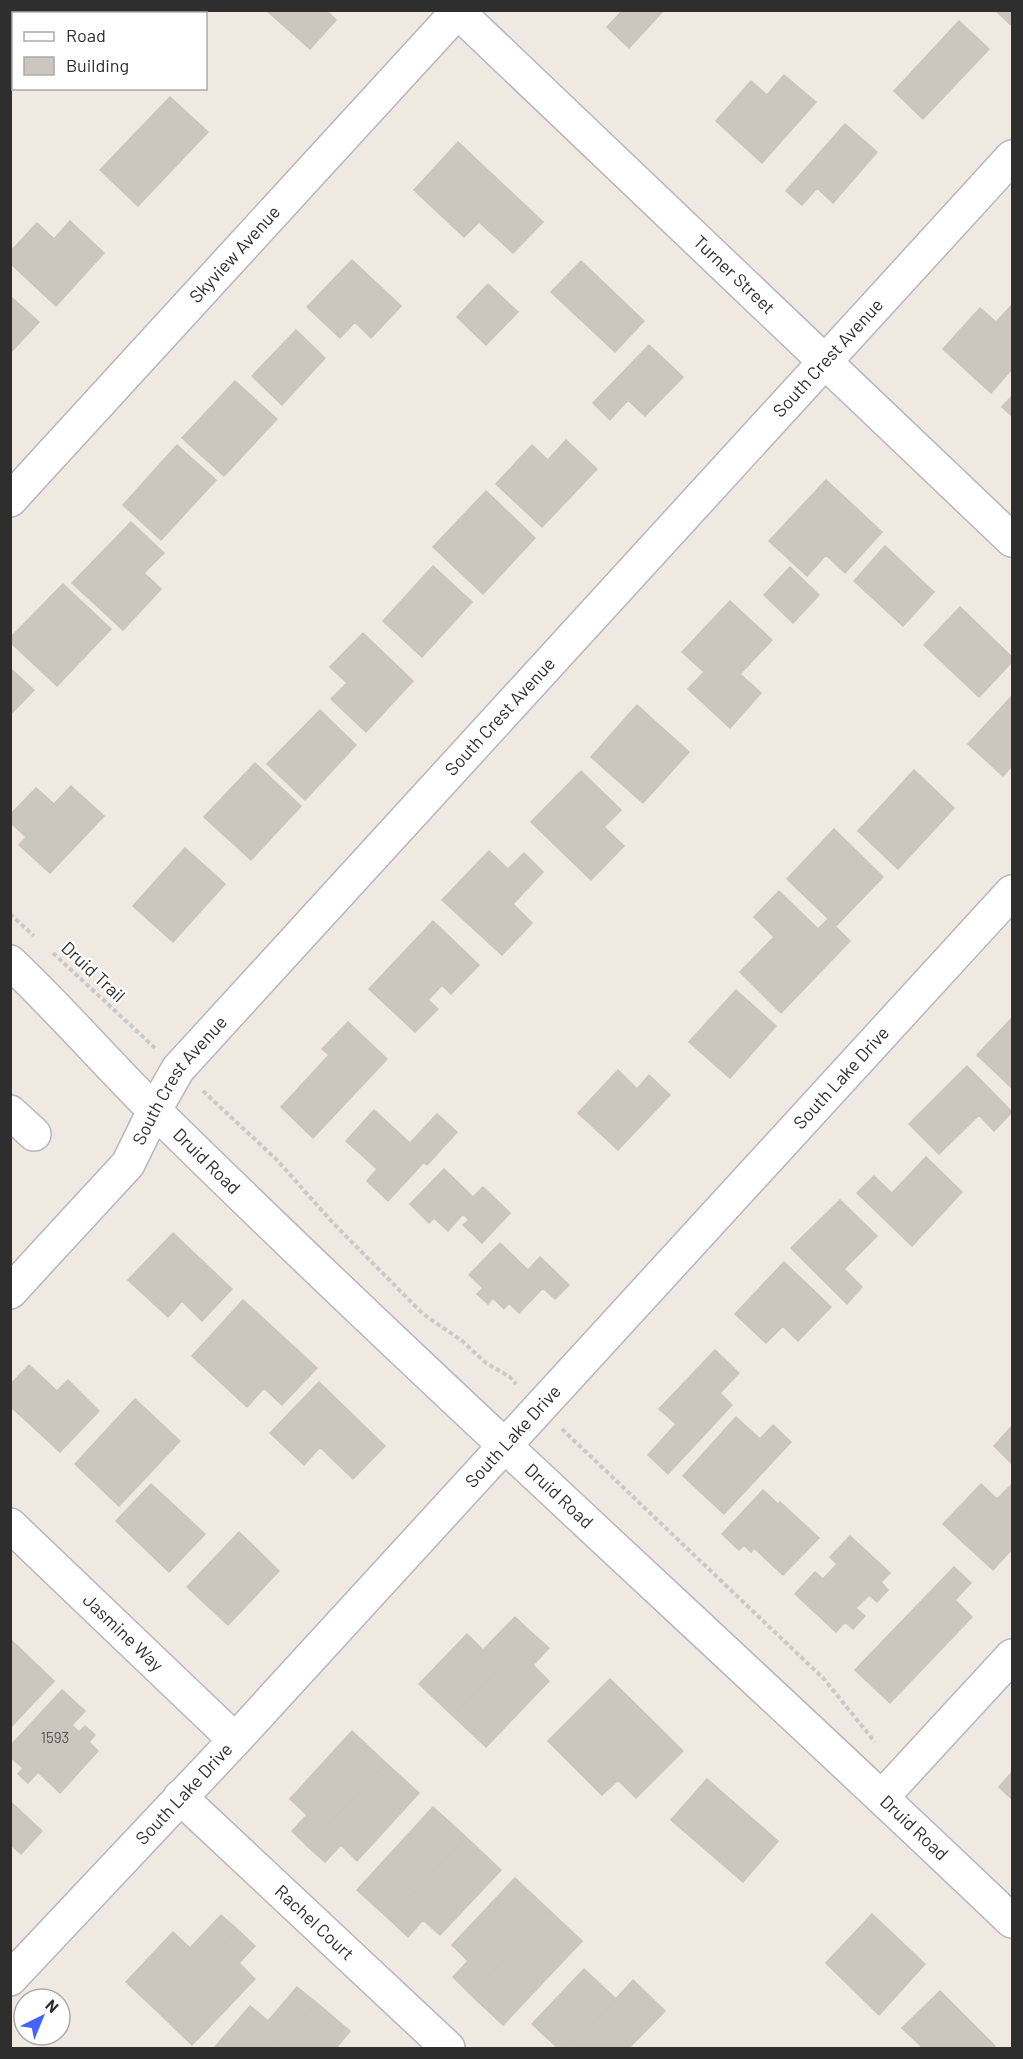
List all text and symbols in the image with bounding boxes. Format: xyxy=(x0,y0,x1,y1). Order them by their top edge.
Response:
legend xyxy=(12,12,207,90)
text: Road xyxy=(66,24,106,46)
text: Building xyxy=(66,54,129,76)
street label: Skyview Avenue xyxy=(184,201,284,307)
street label: Turner Street xyxy=(689,230,780,318)
street label: South Crest Avenue xyxy=(768,294,887,421)
street label: South Crest Avenue xyxy=(440,652,559,780)
street label: Druid Trail xyxy=(57,936,130,1006)
street label: South Crest Avenue xyxy=(127,1011,231,1148)
street label: South Lake Drive xyxy=(788,1022,893,1133)
street label: Druid Road xyxy=(169,1123,245,1198)
street label: South Lake Drive xyxy=(460,1380,565,1492)
street label: Druid Road xyxy=(521,1458,598,1533)
street label: Jasmine Way xyxy=(79,1589,168,1676)
house number: 1593 xyxy=(41,1728,69,1746)
street label: South Lake Drive xyxy=(130,1738,236,1849)
street label: Druid Road xyxy=(876,1790,953,1864)
street label: Rachel Court xyxy=(271,1880,359,1964)
north arrow xyxy=(12,1987,72,2047)
text: N xyxy=(42,1995,63,2016)

